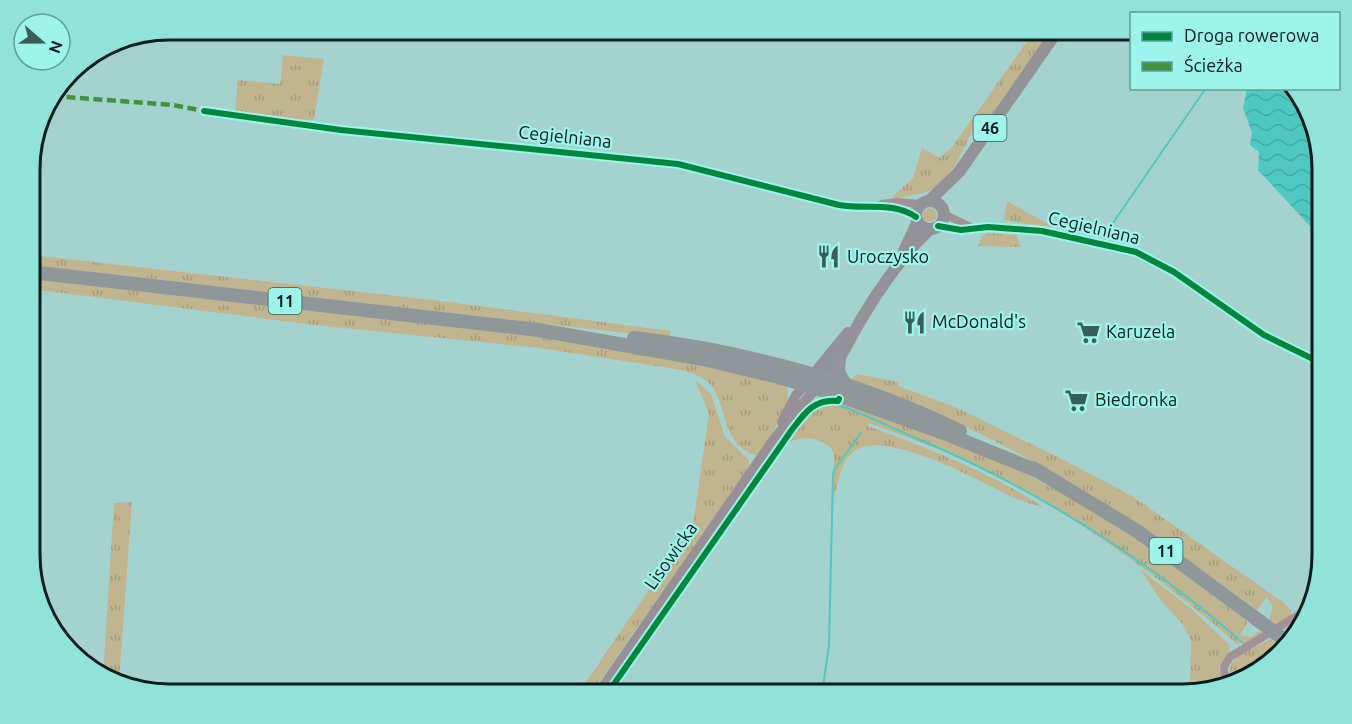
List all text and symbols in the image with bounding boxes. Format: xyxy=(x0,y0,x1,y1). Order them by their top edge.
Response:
north arrow xyxy=(12,12,72,72)
legend xyxy=(1130,12,1340,90)
text: Droga rowerowa xyxy=(1184,25,1320,45)
text: N xyxy=(46,38,67,56)
text: Ścieżka xyxy=(1184,54,1243,75)
road number: 46 xyxy=(974,115,1006,141)
street label: Cegielniana xyxy=(517,121,613,151)
street label: Cegielniana xyxy=(1046,207,1142,247)
restaurant icon: Uroczysko xyxy=(816,244,842,270)
place label: Uroczysko xyxy=(847,246,929,266)
road number: 11 xyxy=(268,288,302,314)
restaurant icon: McDonald's xyxy=(901,309,927,335)
place label: McDonald's xyxy=(932,311,1026,331)
supermarket icon: Karuzela xyxy=(1075,319,1101,345)
place label: Karuzela xyxy=(1106,321,1175,341)
supermarket icon: Biedronka xyxy=(1064,387,1090,413)
place label: Biedronka xyxy=(1095,389,1177,409)
street label: Lisowicka xyxy=(640,518,700,593)
road number: 11 xyxy=(1150,538,1182,564)

